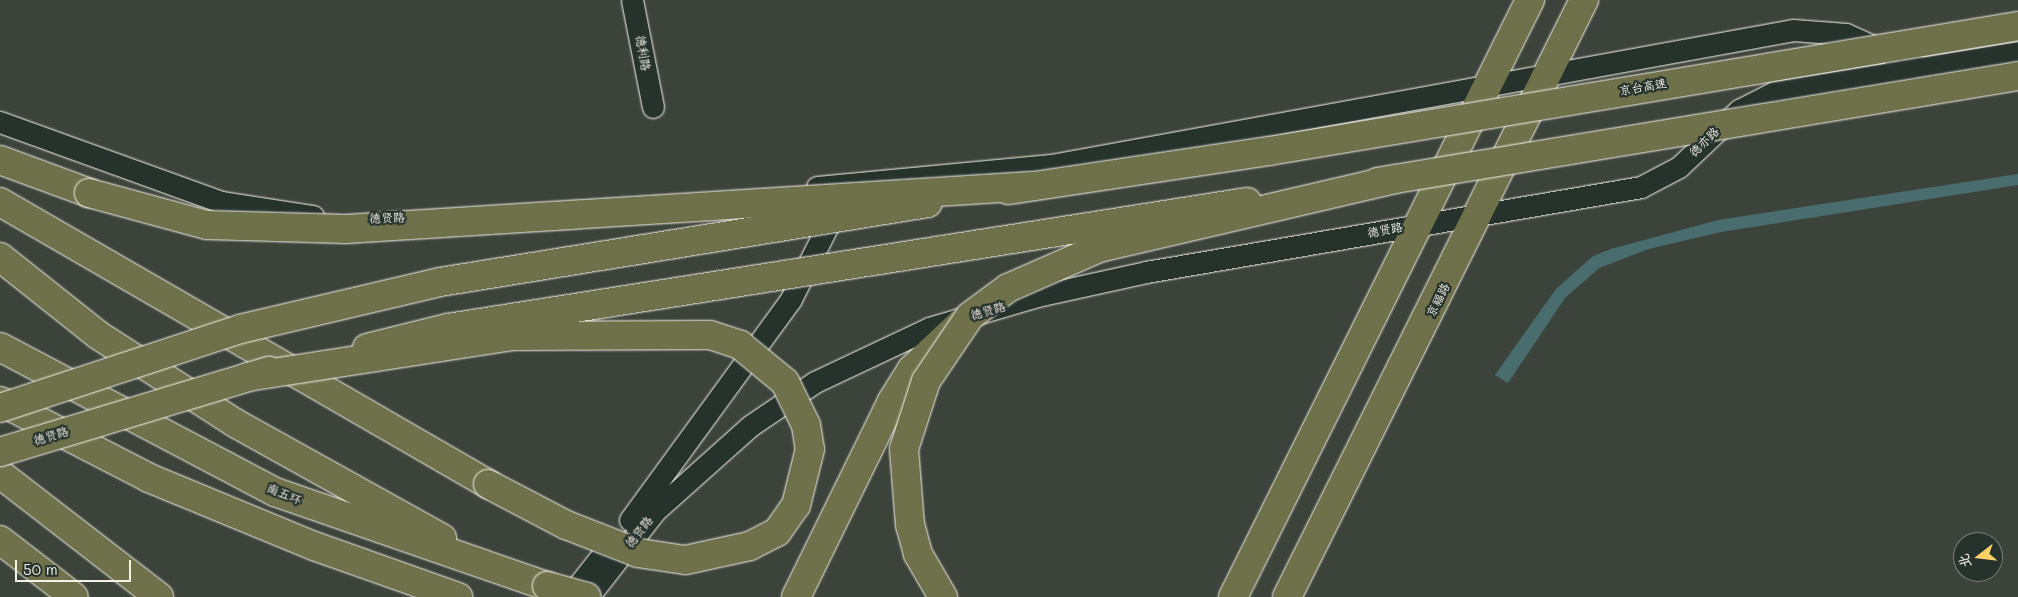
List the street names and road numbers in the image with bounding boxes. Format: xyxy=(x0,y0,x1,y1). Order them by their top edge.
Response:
street label: 德利路 xyxy=(633,34,653,72)
street label: 京台高速 xyxy=(1618,76,1668,98)
street label: 德亦路 xyxy=(1686,124,1722,160)
street label: 德贤路 xyxy=(369,210,405,226)
street label: 德贤路 xyxy=(1366,220,1404,240)
street label: 京福路 xyxy=(1423,281,1453,319)
street label: 德贤路 xyxy=(969,299,1007,323)
street label: 德贤路 xyxy=(32,424,70,448)
street label: 南五环 xyxy=(265,481,303,507)
street label: 德贤路 xyxy=(622,513,656,551)

